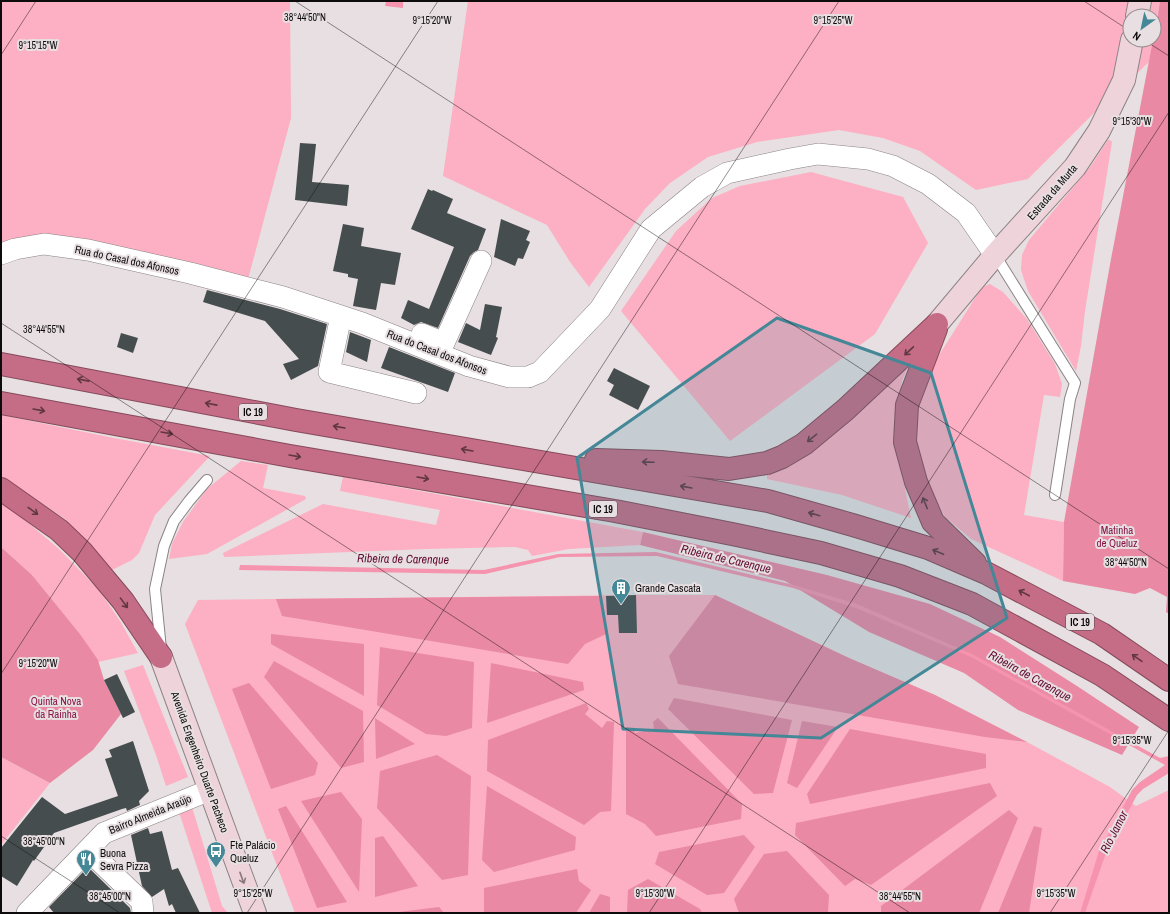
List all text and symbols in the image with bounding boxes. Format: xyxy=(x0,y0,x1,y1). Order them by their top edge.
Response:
north arrow xyxy=(1122,8,1162,48)
text: 38°44'50"N xyxy=(284,11,326,24)
text: 9°15'20"W xyxy=(412,14,452,27)
text: 9°15'25"W xyxy=(813,14,853,27)
text: N xyxy=(1130,29,1143,44)
text: 9°15'15"W xyxy=(18,39,58,52)
text: 9°15'30"W xyxy=(1112,115,1152,128)
street label: Estrada da Murta xyxy=(1024,161,1080,223)
street label: Rua do Casal dos Afonsos xyxy=(74,242,181,278)
text: 38°44'55"N xyxy=(23,323,65,336)
street label: Rua do Casal dos Afonsos xyxy=(385,326,490,378)
one-way arrow xyxy=(904,346,914,356)
one-way arrow xyxy=(77,375,90,383)
one-way arrow xyxy=(205,399,218,407)
road number: IC 19 xyxy=(239,404,267,420)
one-way arrow xyxy=(32,407,45,415)
one-way arrow xyxy=(333,423,346,431)
one-way arrow xyxy=(160,430,173,438)
one-way arrow xyxy=(807,433,817,442)
one-way arrow xyxy=(461,445,474,453)
one-way arrow xyxy=(288,453,301,461)
one-way arrow xyxy=(642,458,655,466)
one-way arrow xyxy=(417,474,430,482)
one-way arrow xyxy=(680,483,693,491)
one-way arrow xyxy=(921,497,928,509)
road number: IC 19 xyxy=(589,501,617,517)
one-way arrow xyxy=(28,507,39,515)
one-way arrow xyxy=(807,510,820,517)
park label: Matinha de Queluz xyxy=(1096,523,1138,550)
water label: Ribeira de Carenque xyxy=(679,541,773,577)
one-way arrow xyxy=(932,548,944,555)
water label: Ribeira de Carenque xyxy=(357,550,450,568)
text: 38°44'50"N xyxy=(1105,556,1147,569)
building icon: Grande Cascata xyxy=(610,577,632,605)
place label: Grande Cascata xyxy=(635,581,701,595)
one-way arrow xyxy=(1019,589,1031,596)
one-way arrow xyxy=(120,598,128,609)
road number: IC 19 xyxy=(1066,614,1094,630)
water label: Ribeira de Carenque xyxy=(986,647,1075,706)
one-way arrow xyxy=(1132,654,1143,662)
text: 9°15'20"W xyxy=(18,657,58,670)
street label: Avenida Engenheiro Duarte Pacheco xyxy=(168,689,232,835)
park label: Quinta Nova da Rainha xyxy=(31,694,81,721)
text: 9°15'35"W xyxy=(1112,734,1152,747)
street label: Bairro Almeida Araújo xyxy=(107,791,193,837)
water label: Rio Jamor xyxy=(1097,808,1132,856)
text: 38°45'00"N xyxy=(23,835,65,848)
place label: Fte Palácio Queluz xyxy=(230,838,276,865)
bus stop icon: Fte Palácio Queluz xyxy=(205,840,227,868)
place label: Buona Sevra Pizza xyxy=(100,846,149,873)
restaurant icon: Buona Sevra Pizza xyxy=(75,848,97,876)
one-way arrow xyxy=(239,871,246,884)
text: 9°15'25"W xyxy=(233,887,273,900)
text: 9°15'30"W xyxy=(635,887,675,900)
text: 9°15'35"W xyxy=(1036,887,1076,900)
text: 38°45'00"N xyxy=(89,890,131,903)
text: 38°44'55"N xyxy=(879,890,921,903)

